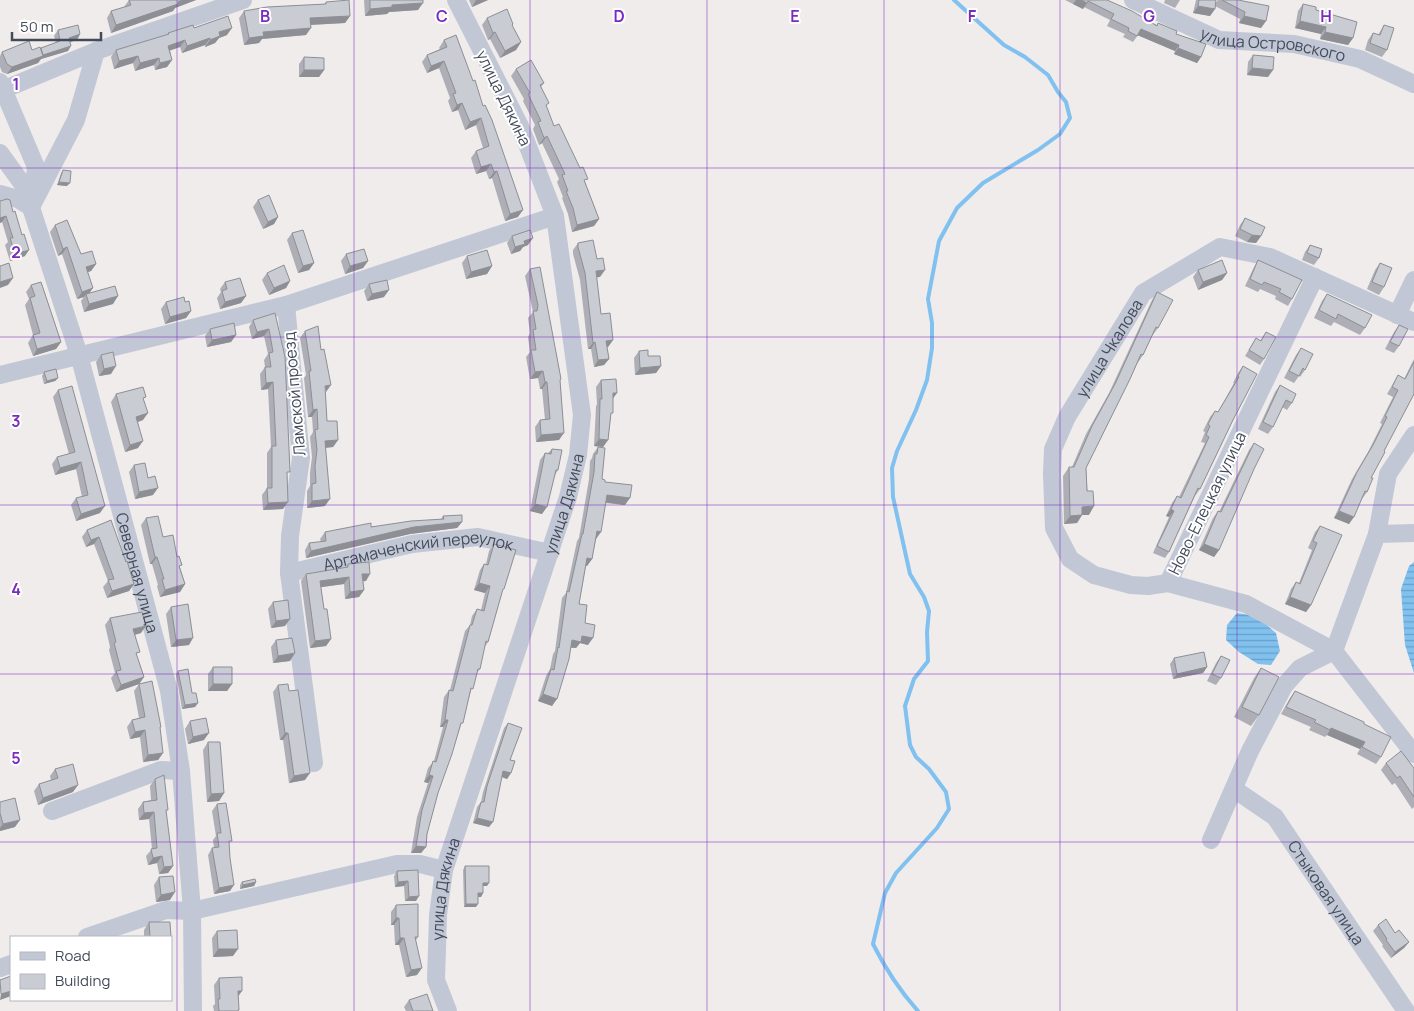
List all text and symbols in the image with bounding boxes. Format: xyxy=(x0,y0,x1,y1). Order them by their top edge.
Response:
text: B xyxy=(260,5,270,27)
text: C xyxy=(436,5,448,27)
text: D xyxy=(613,5,625,27)
text: E xyxy=(790,5,800,27)
text: F xyxy=(968,5,977,27)
text: G xyxy=(1143,5,1155,27)
text: H xyxy=(1320,5,1332,27)
scale bar xyxy=(12,10,101,42)
text: 50 m xyxy=(20,16,54,37)
street label: улица Островского xyxy=(1197,22,1348,66)
street label: улица Дякина xyxy=(471,46,537,150)
text: 1 xyxy=(12,73,20,95)
text: 2 xyxy=(11,241,21,263)
street label: улица Чкалова xyxy=(1071,295,1148,402)
street label: Ламской проезд xyxy=(278,331,310,457)
text: 3 xyxy=(11,410,21,432)
street label: Ново-Елецкая улица xyxy=(1163,428,1251,578)
street label: улица Дякина xyxy=(539,451,589,557)
street label: Северная улица xyxy=(111,510,164,635)
street label: Аргамаченский переулок xyxy=(321,526,516,576)
text: 4 xyxy=(11,578,21,600)
text: 5 xyxy=(11,747,21,769)
street label: улица Дякина xyxy=(426,835,465,941)
street label: Стыковая улица xyxy=(1283,836,1369,950)
legend xyxy=(10,936,172,1001)
text: Road xyxy=(55,945,91,966)
text: Building xyxy=(55,970,110,991)

